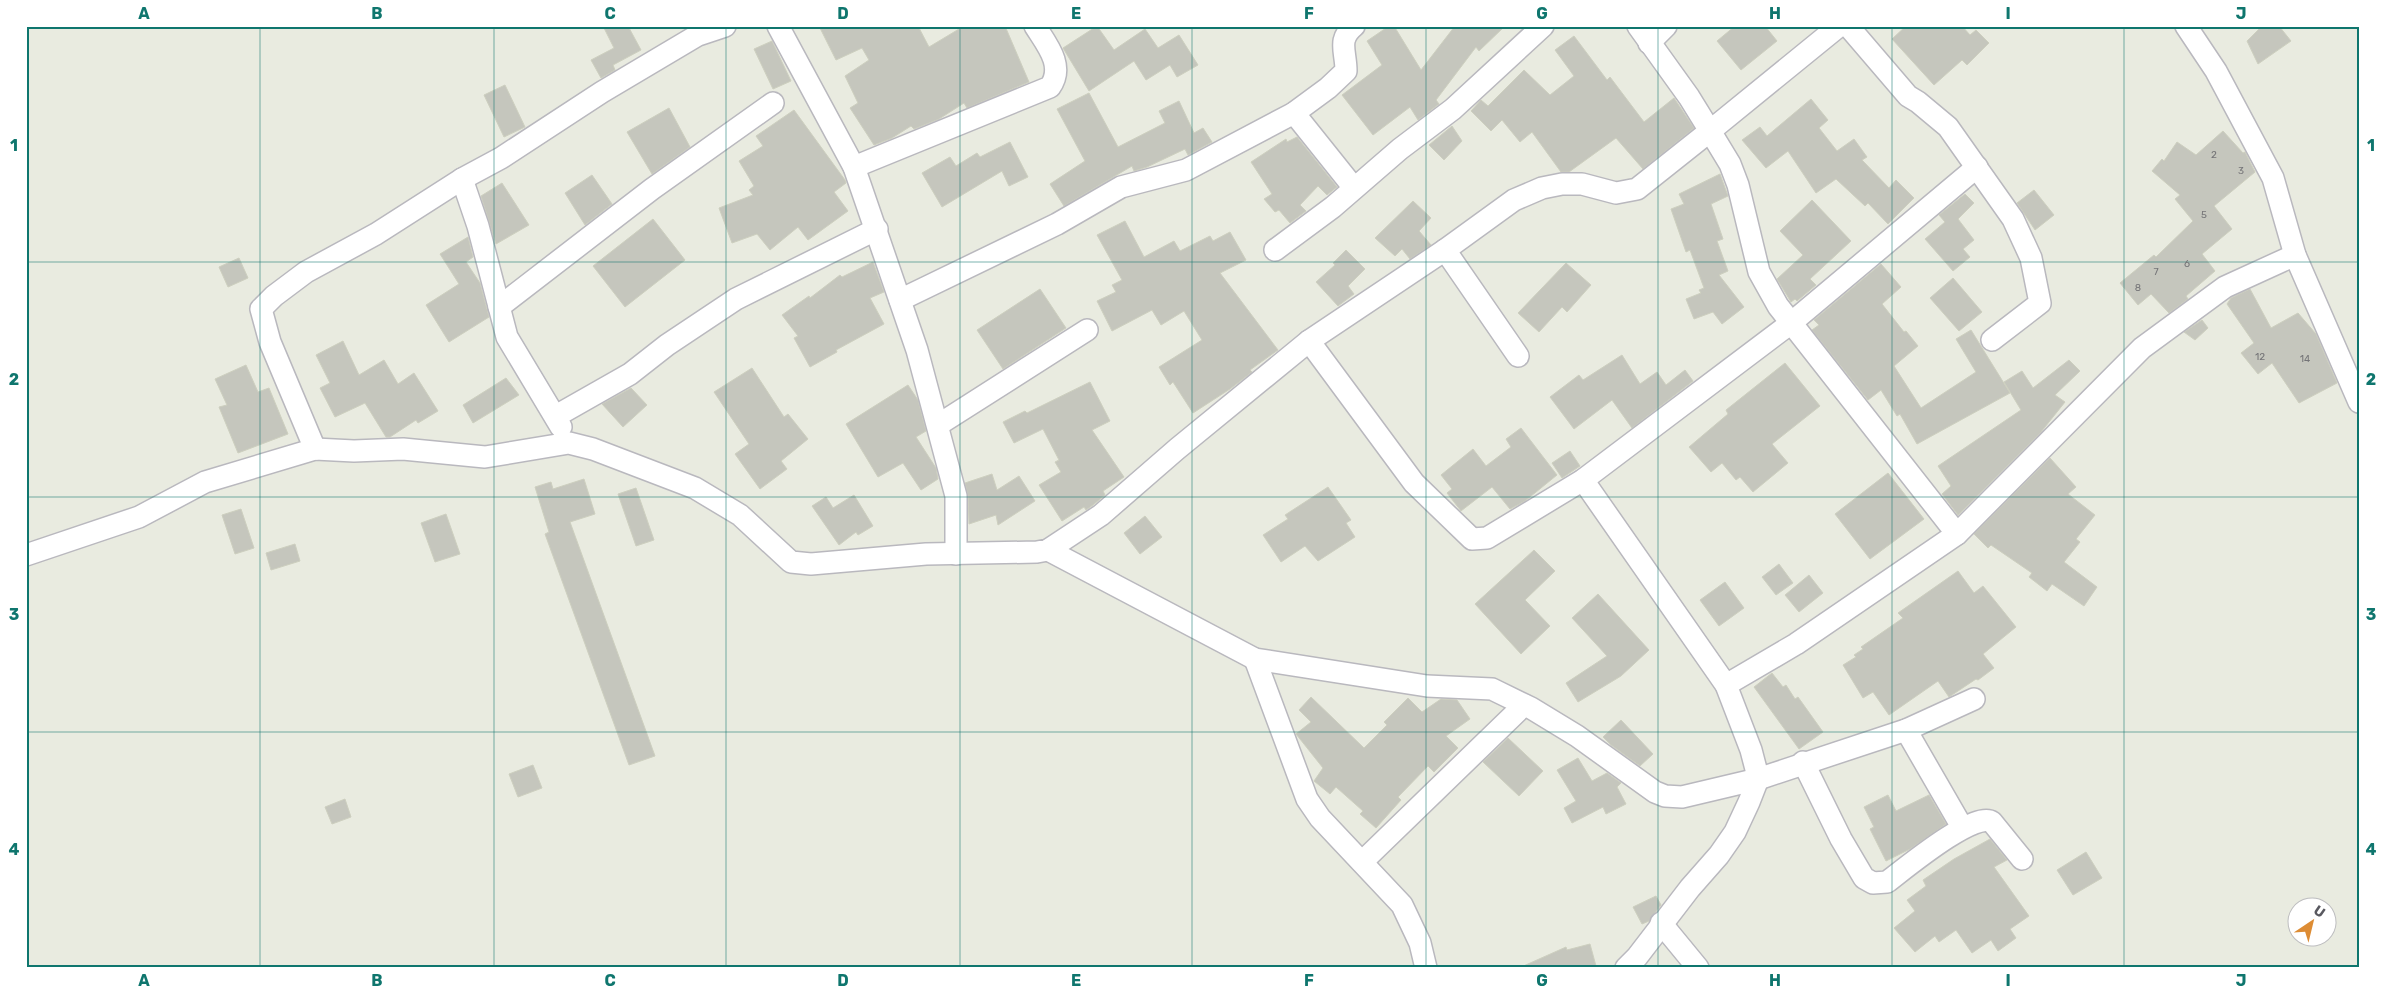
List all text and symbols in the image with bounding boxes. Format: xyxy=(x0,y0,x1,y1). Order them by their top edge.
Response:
text: A xyxy=(138,4,150,23)
text: B xyxy=(371,4,383,23)
text: C xyxy=(604,4,616,23)
text: D xyxy=(837,4,849,23)
text: E xyxy=(1071,4,1081,23)
text: F xyxy=(1304,4,1314,23)
text: G xyxy=(1536,4,1548,23)
text: H xyxy=(1769,4,1781,23)
text: I xyxy=(2005,4,2011,23)
text: J xyxy=(2236,4,2246,23)
text: 1 xyxy=(10,136,18,155)
text: 1 xyxy=(2367,136,2375,155)
house number: 2 xyxy=(2211,149,2217,161)
house number: 3 xyxy=(2238,165,2244,177)
house number: 5 xyxy=(2201,209,2207,221)
house number: 6 xyxy=(2184,258,2190,270)
house number: 7 xyxy=(2153,266,2159,278)
house number: 8 xyxy=(2135,282,2141,294)
house number: 12 xyxy=(2255,351,2265,363)
house number: 14 xyxy=(2300,353,2310,365)
text: 2 xyxy=(9,370,19,389)
text: 2 xyxy=(2366,370,2376,389)
text: 3 xyxy=(9,605,19,624)
text: 3 xyxy=(2366,605,2376,624)
text: 4 xyxy=(9,840,20,859)
text: 4 xyxy=(2366,840,2377,859)
north arrow xyxy=(2288,896,2338,946)
text: U xyxy=(2310,902,2328,922)
text: A xyxy=(138,971,150,990)
text: B xyxy=(371,971,383,990)
text: C xyxy=(604,971,616,990)
text: D xyxy=(837,971,849,990)
text: E xyxy=(1071,971,1081,990)
text: F xyxy=(1304,971,1314,990)
text: G xyxy=(1536,971,1548,990)
text: H xyxy=(1769,971,1781,990)
text: I xyxy=(2005,971,2011,990)
text: J xyxy=(2236,971,2246,990)

